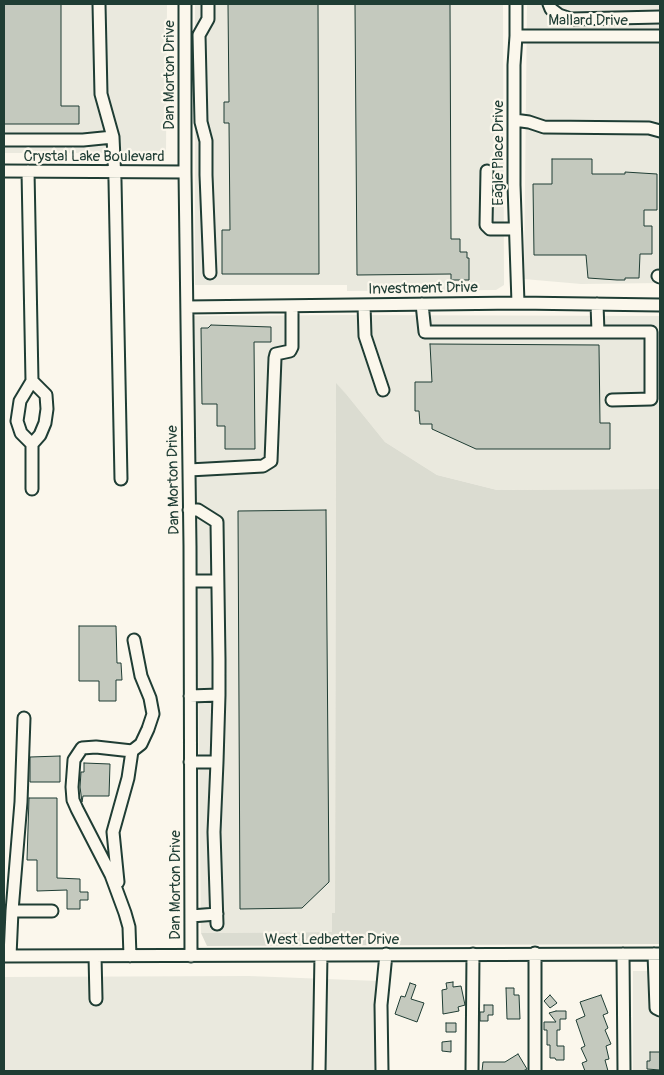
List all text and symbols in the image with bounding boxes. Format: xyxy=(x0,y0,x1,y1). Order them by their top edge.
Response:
street label: Mallard Drive xyxy=(548,12,628,30)
street label: Dan Morton Drive xyxy=(161,20,179,130)
street label: Eagle Place Drive xyxy=(490,100,508,206)
street label: Crystal Lake Boulevard xyxy=(23,148,165,166)
street label: Investment Drive xyxy=(368,279,478,299)
street label: Dan Morton Drive xyxy=(164,425,184,535)
street label: Dan Morton Drive xyxy=(167,830,185,940)
street label: West Ledbetter Drive xyxy=(265,931,399,949)

